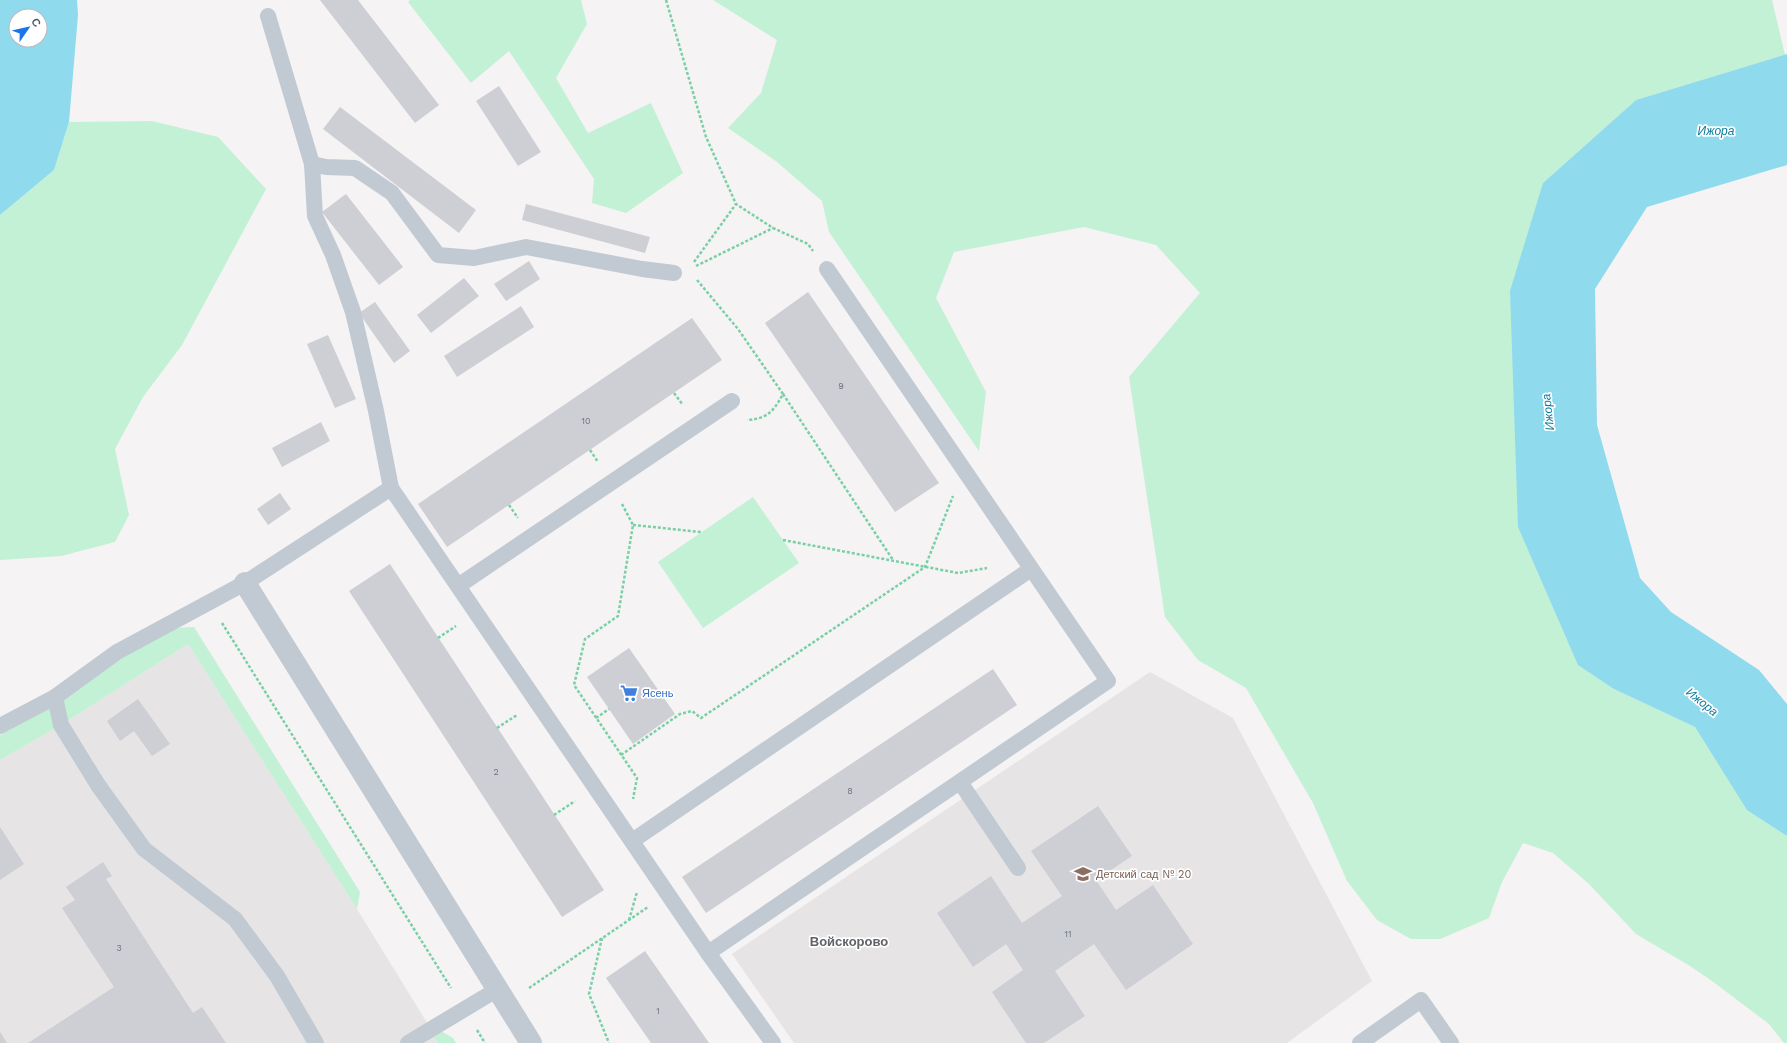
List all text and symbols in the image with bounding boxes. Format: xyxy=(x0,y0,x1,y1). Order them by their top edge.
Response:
north arrow xyxy=(8,8,48,48)
text: С xyxy=(28,16,44,30)
water label: Ижора xyxy=(1698,124,1735,138)
house number: 9 xyxy=(838,381,844,391)
water label: Ижора xyxy=(1539,393,1557,431)
house number: 10 xyxy=(581,416,591,426)
supermarket icon: Ясень xyxy=(619,683,639,703)
water label: Ижора xyxy=(1683,685,1721,719)
place label: Ясень xyxy=(642,687,674,700)
house number: 2 xyxy=(493,767,499,777)
house number: 8 xyxy=(847,786,853,796)
school or university icon: Детский сад № 20 xyxy=(1073,864,1093,884)
place label: Детский сад № 20 xyxy=(1096,868,1191,881)
house number: 11 xyxy=(1064,929,1072,939)
district label: Войскорово xyxy=(810,934,888,949)
house number: 3 xyxy=(116,943,122,953)
house number: 1 xyxy=(656,1006,660,1016)

